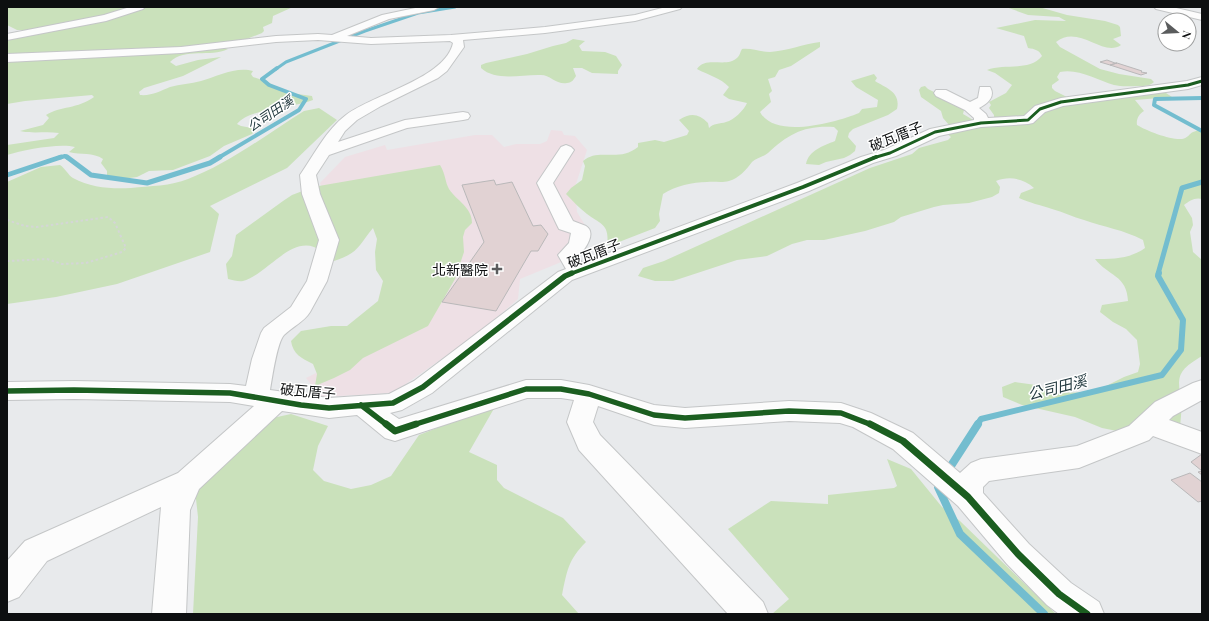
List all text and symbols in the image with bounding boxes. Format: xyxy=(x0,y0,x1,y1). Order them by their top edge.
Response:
north arrow xyxy=(1157,12,1197,52)
text: N xyxy=(1179,29,1195,41)
water label: 公司田溪 xyxy=(244,90,298,135)
street label: 破瓦厝子 xyxy=(866,117,926,155)
street label: 破瓦厝子 xyxy=(564,234,624,272)
place label: 北新醫院 xyxy=(432,260,488,279)
marker: 北新醫院 xyxy=(491,263,503,275)
water label: 公司田溪 xyxy=(1025,370,1090,404)
street label: 破瓦厝子 xyxy=(279,379,337,403)

